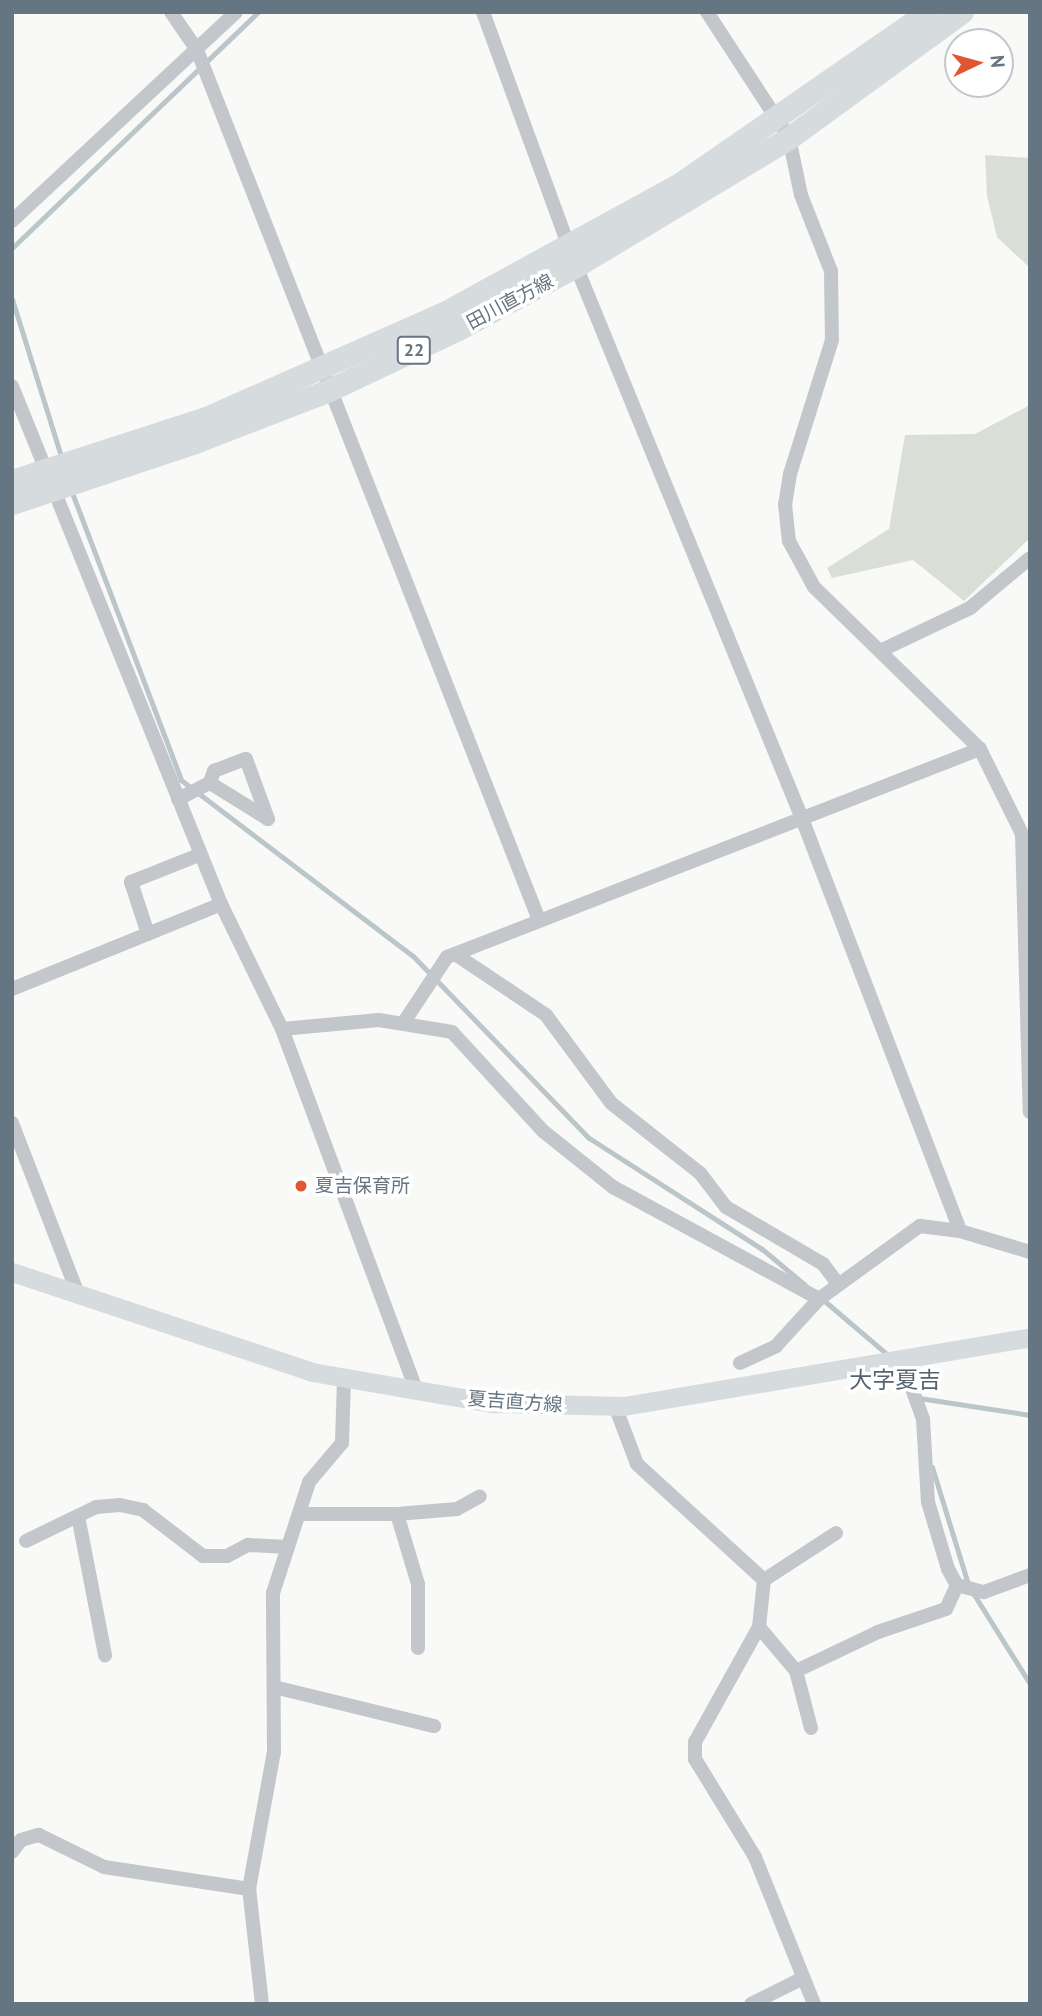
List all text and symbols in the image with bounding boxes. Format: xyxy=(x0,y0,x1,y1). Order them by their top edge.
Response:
north arrow xyxy=(944,28,1014,98)
text: N xyxy=(985,54,1010,69)
street label: 田川直方線 xyxy=(463,270,557,334)
road number: 22 xyxy=(396,336,432,364)
place label: 夏吉保育所 xyxy=(315,1175,410,1197)
marker: 夏吉保育所 xyxy=(293,1178,309,1194)
district label: 大字夏吉 xyxy=(849,1366,941,1394)
street label: 夏吉直方線 xyxy=(467,1387,563,1417)

